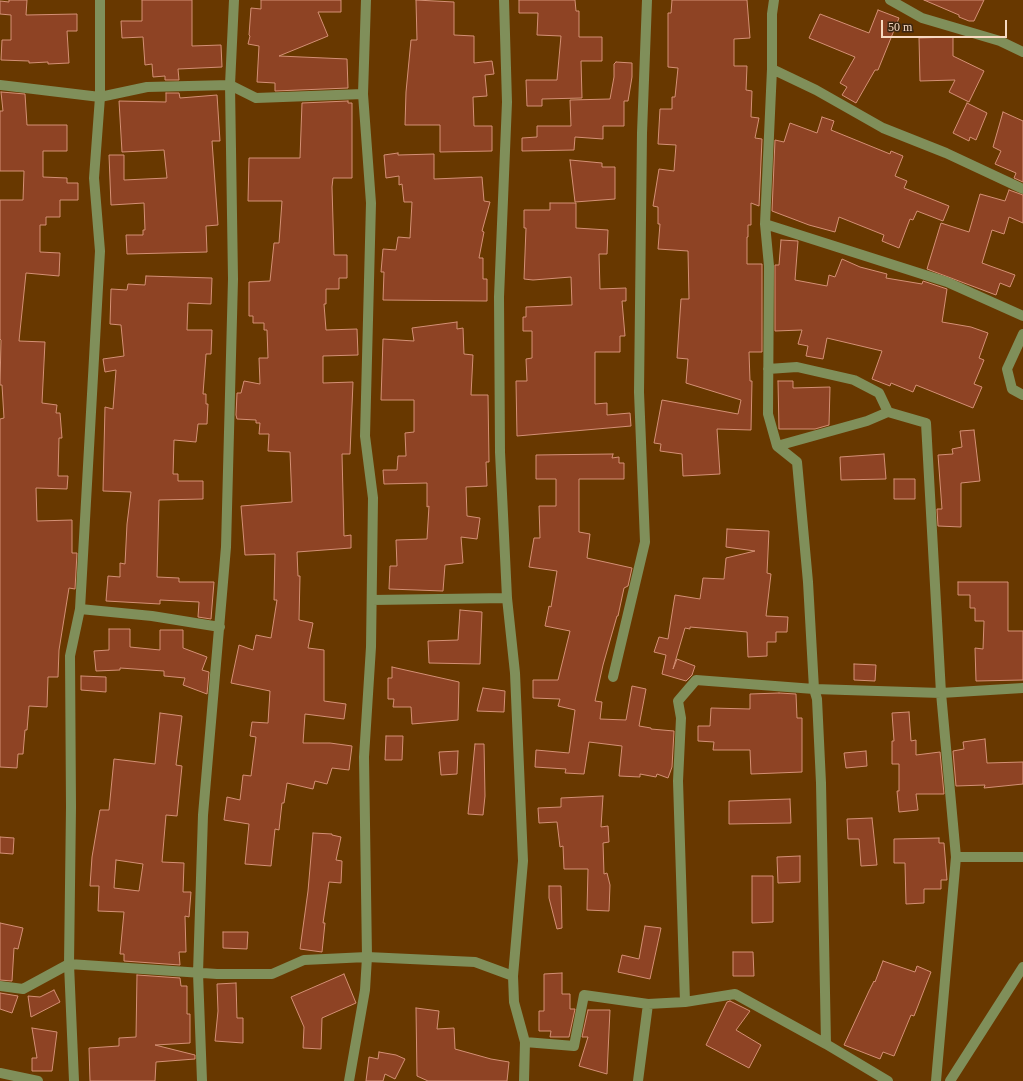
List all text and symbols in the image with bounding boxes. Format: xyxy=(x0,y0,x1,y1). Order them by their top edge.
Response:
scale bar xyxy=(883,12,1009,38)
text: 50 m xyxy=(888,20,912,34)

